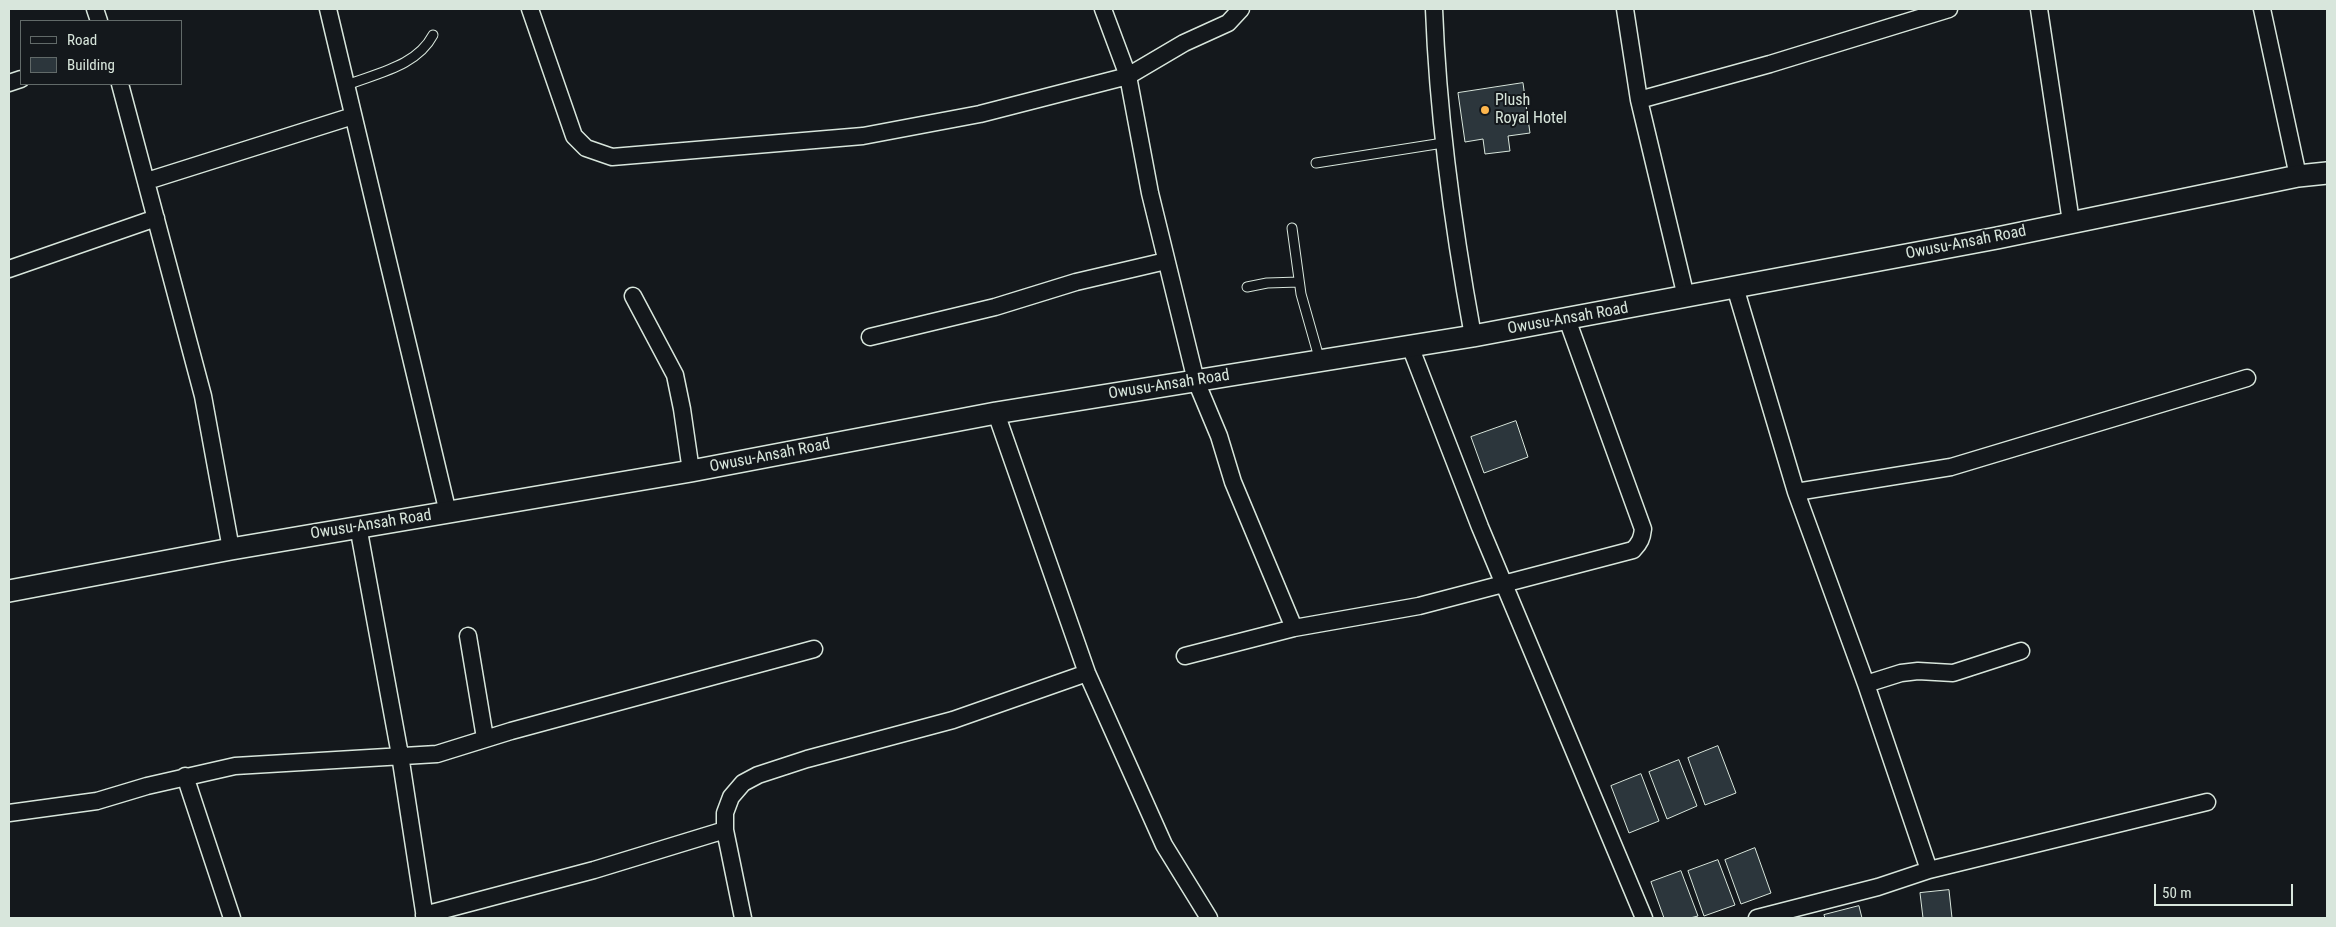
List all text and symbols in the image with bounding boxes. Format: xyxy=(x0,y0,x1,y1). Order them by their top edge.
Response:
legend xyxy=(20,20,182,85)
text: Road xyxy=(67,31,97,49)
text: Building xyxy=(67,56,115,74)
place label: Plush Royal Hotel xyxy=(1495,91,1567,129)
marker: Plush Royal Hotel xyxy=(1479,104,1491,116)
street label: Owusu-Ansah Road xyxy=(1904,222,2028,264)
street label: Owusu-Ansah Road xyxy=(1506,299,1630,339)
street label: Owusu-Ansah Road xyxy=(1107,366,1231,404)
street label: Owusu-Ansah Road xyxy=(708,435,832,477)
street label: Owusu-Ansah Road xyxy=(309,506,433,544)
scale bar xyxy=(2156,874,2295,906)
text: 50 m xyxy=(2162,884,2192,902)

